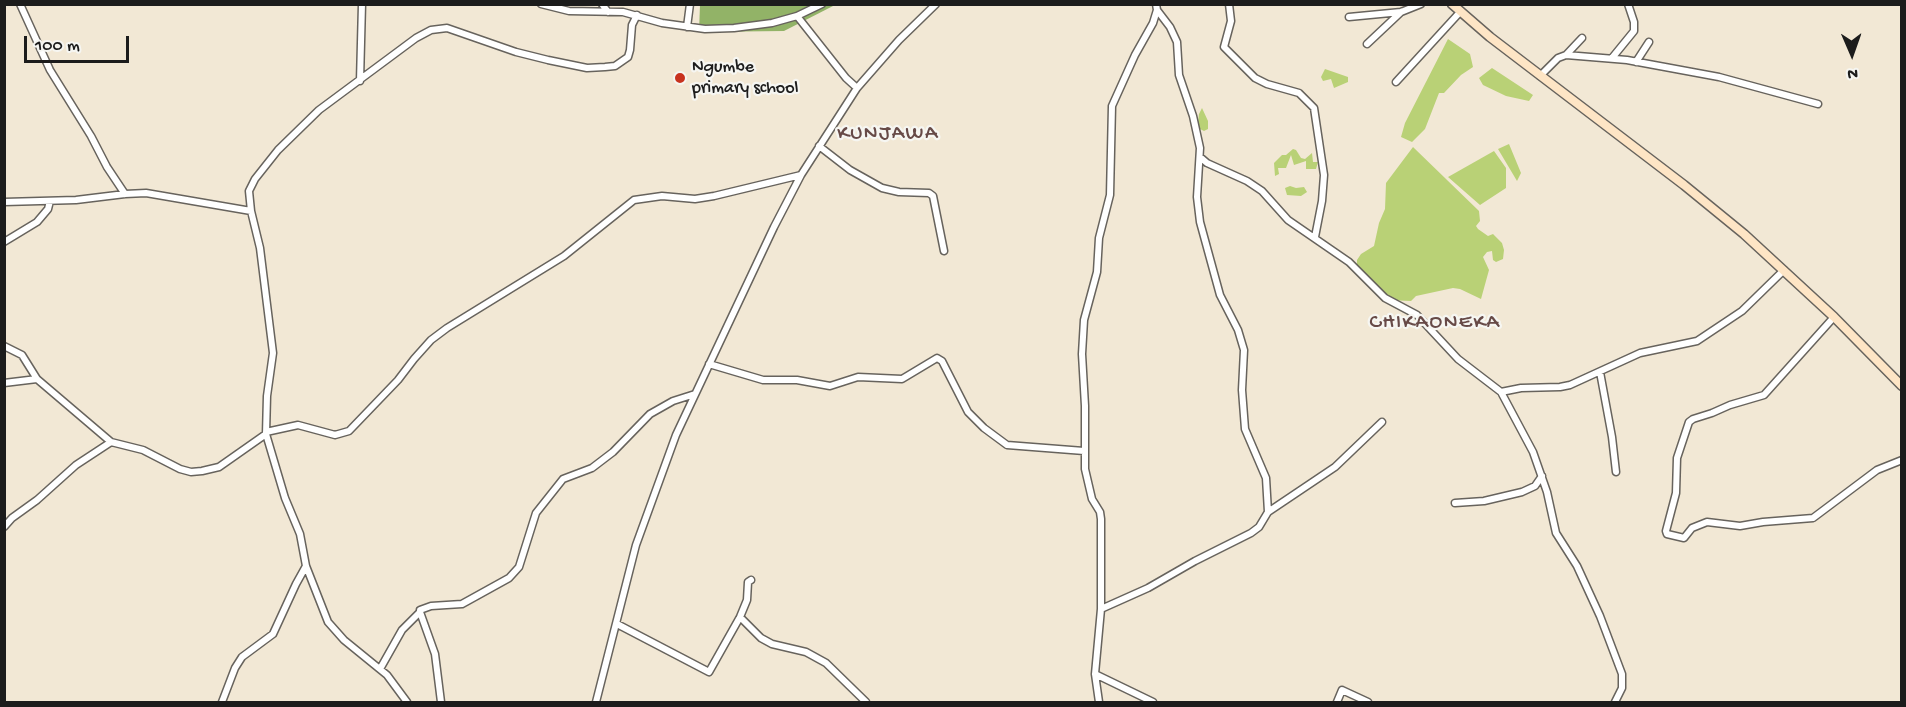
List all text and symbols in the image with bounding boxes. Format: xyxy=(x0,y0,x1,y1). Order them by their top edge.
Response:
scale bar xyxy=(27,24,132,62)
north arrow xyxy=(1822,24,1882,84)
text: 100 m xyxy=(35,36,80,57)
place label: Ngumbe primary school xyxy=(692,57,798,100)
text: N xyxy=(1847,63,1858,82)
marker: Ngumbe primary school xyxy=(673,71,687,85)
district label: KUNJAWA xyxy=(837,122,939,148)
district label: CHIKAONEKA xyxy=(1370,311,1500,337)

